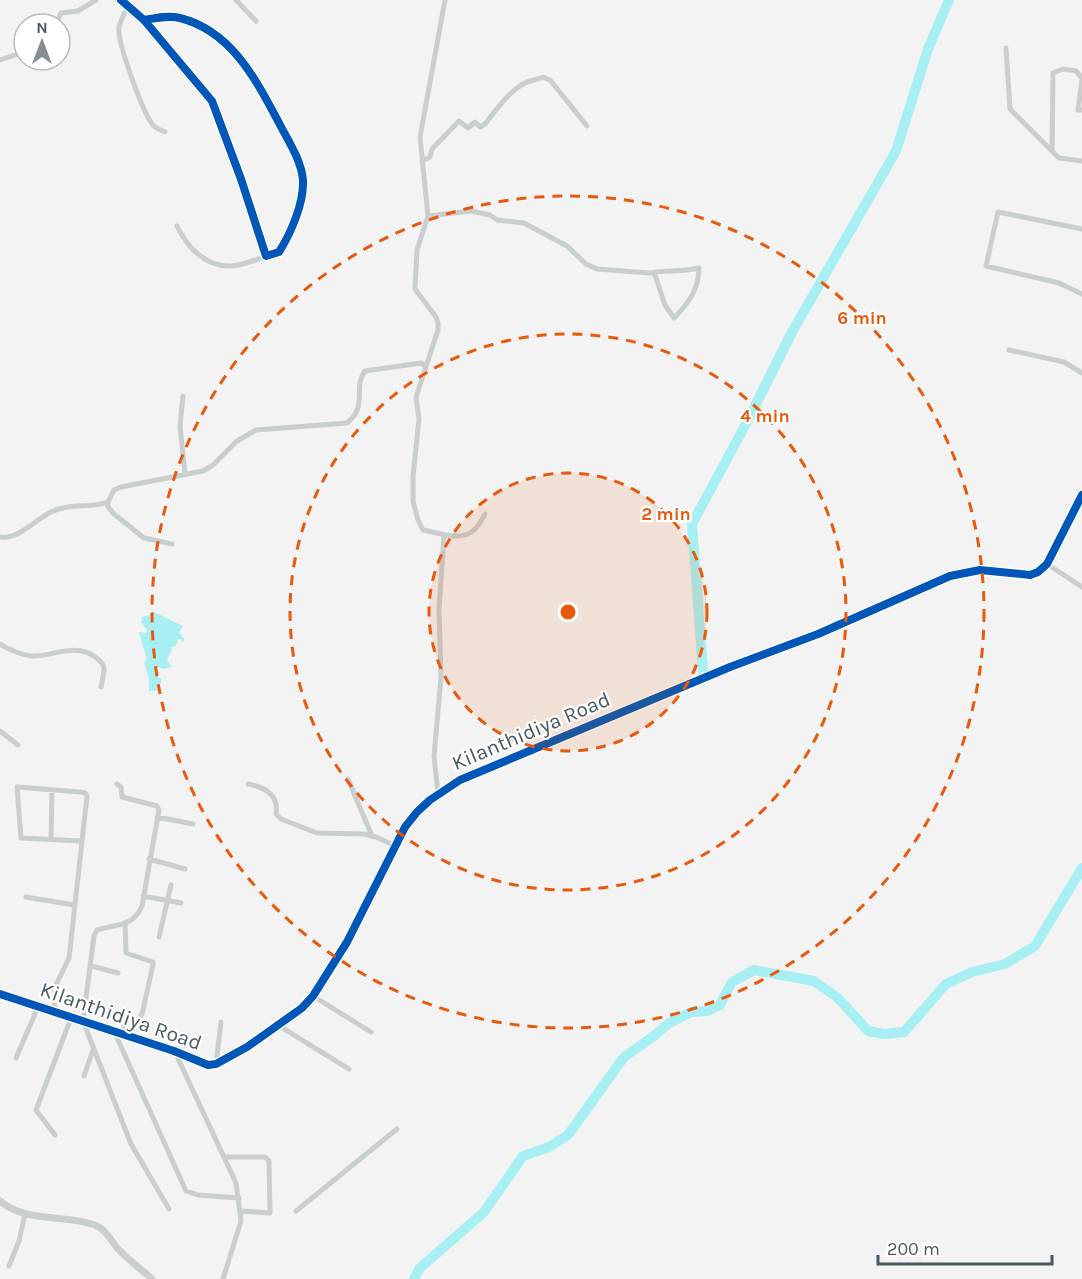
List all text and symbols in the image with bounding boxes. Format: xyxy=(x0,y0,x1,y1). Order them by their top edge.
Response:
north arrow xyxy=(12,12,72,72)
text: N xyxy=(36,18,48,37)
text: 6 min xyxy=(837,307,887,329)
text: 4 min xyxy=(740,405,790,427)
text: 2 min xyxy=(641,503,691,525)
centre of rings xyxy=(558,602,578,622)
street label: Kilanthidiya Road xyxy=(448,687,614,775)
street label: Kilanthidiya Road xyxy=(37,977,205,1055)
scale bar xyxy=(878,1228,1052,1266)
text: 200 m xyxy=(887,1238,940,1260)

